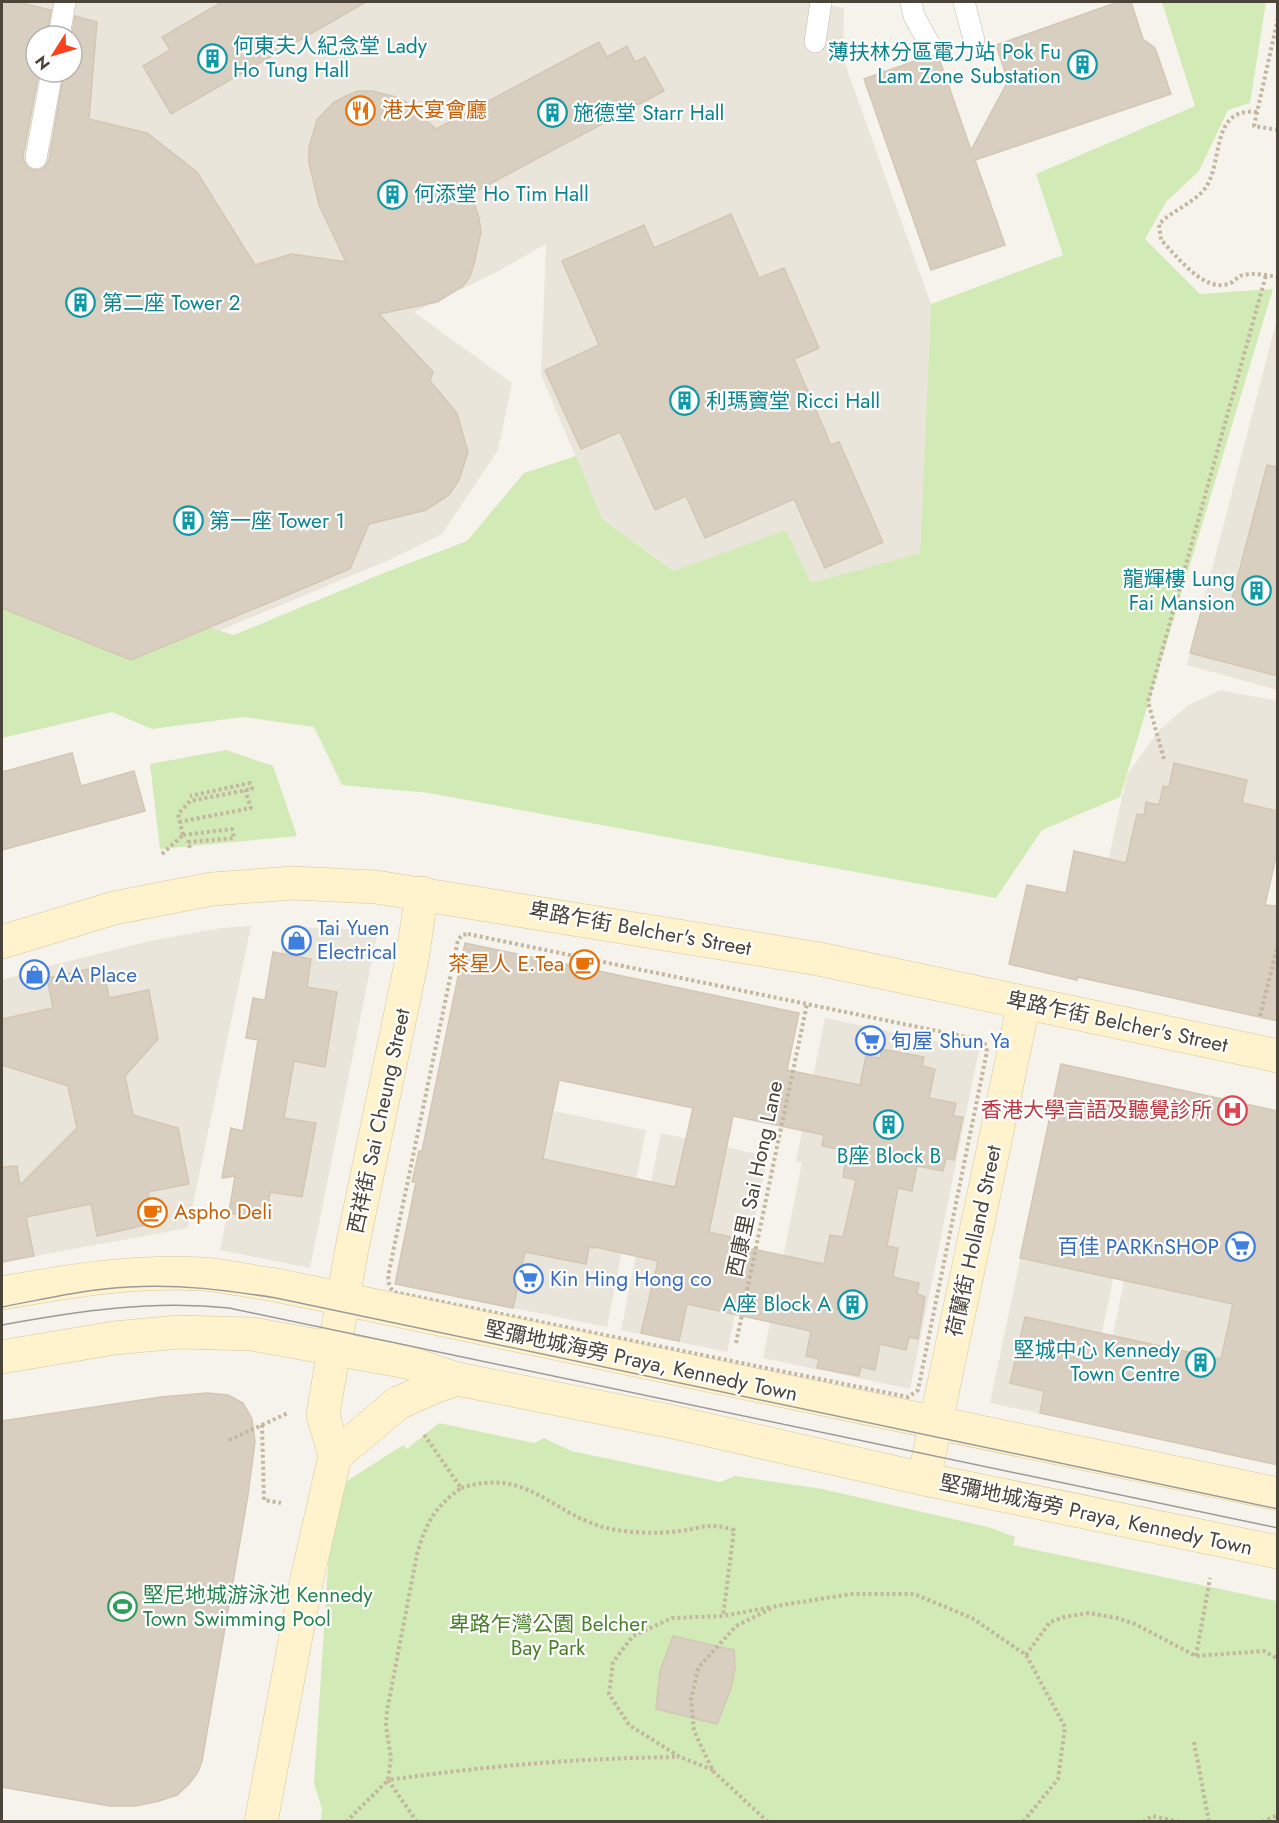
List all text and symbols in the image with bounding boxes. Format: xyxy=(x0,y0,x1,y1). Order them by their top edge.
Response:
north arrow xyxy=(24,24,84,84)
place label: 何東夫人紀念堂 Lady Ho Tung Hall xyxy=(233,31,428,85)
place label: 薄扶林分區電力站 Pok Fu Lam Zone Substation xyxy=(828,37,1061,91)
building icon: 何東夫人紀念堂 Lady Ho Tung Hall xyxy=(196,42,228,74)
building icon: 薄扶林分區電力站 Pok Fu Lam Zone Substation xyxy=(1066,48,1098,80)
text: N xyxy=(29,51,55,75)
restaurant icon: 港大宴會廳 xyxy=(345,94,377,126)
place label: 港大宴會廳 xyxy=(382,95,487,125)
building icon: 施德堂 Starr Hall xyxy=(536,97,568,129)
place label: 施德堂 Starr Hall xyxy=(573,98,724,128)
building icon: 何添堂 Ho Tim Hall xyxy=(377,178,409,210)
place label: 何添堂 Ho Tim Hall xyxy=(414,179,589,209)
building icon: 第二座 Tower 2 xyxy=(65,287,97,319)
place label: 第二座 Tower 2 xyxy=(102,288,240,318)
building icon: 利瑪竇堂 Ricci Hall xyxy=(669,385,701,417)
place label: 利瑪竇堂 Ricci Hall xyxy=(706,386,880,416)
building icon: 第一座 Tower 1 xyxy=(172,505,204,537)
place label: 第一座 Tower 1 xyxy=(209,506,345,536)
place label: 龍輝樓 Lung Fai Mansion xyxy=(1123,564,1235,618)
building icon: 龍輝樓 Lung Fai Mansion xyxy=(1240,575,1272,607)
street label: 卑路乍街 Belcher's Street xyxy=(526,895,754,963)
place label: Tai Yuen Electrical xyxy=(317,913,397,967)
shop icon: Tai Yuen Electrical xyxy=(280,924,312,956)
cafe icon: 茶星人 E.Tea xyxy=(569,948,601,980)
place label: 茶星人 E.Tea xyxy=(448,949,564,979)
shop icon: AA Place xyxy=(18,959,50,991)
place label: AA Place xyxy=(55,960,137,990)
street label: 卑路乍街 Belcher's Street xyxy=(1004,984,1230,1060)
street label: 西祥街 Sai Cheung Street xyxy=(340,1006,418,1236)
supermarket icon: 旬屋 Shun Ya xyxy=(854,1025,886,1057)
place label: 旬屋 Shun Ya xyxy=(891,1026,1010,1056)
street label: 西康里 Sai Hong Lane xyxy=(720,1078,790,1280)
hospital icon: 香港大學言語及聽覺診所 xyxy=(1217,1094,1249,1126)
place label: 香港大學言語及聽覺診所 xyxy=(981,1095,1212,1125)
building icon: B座 Block B xyxy=(873,1109,905,1141)
place label: B座 Block B xyxy=(837,1141,941,1171)
street label: 荷蘭街 Holland Street xyxy=(939,1143,1009,1339)
cafe icon: Aspho Deli xyxy=(137,1196,169,1228)
place label: Aspho Deli xyxy=(174,1197,272,1227)
supermarket icon: 百佳 PARKnSHOP xyxy=(1224,1231,1256,1263)
place label: 百佳 PARKnSHOP xyxy=(1058,1232,1219,1262)
supermarket icon: Kin Hing Hong co xyxy=(513,1263,545,1295)
place label: Kin Hing Hong co xyxy=(550,1264,712,1294)
building icon: A座 Block A xyxy=(836,1288,868,1320)
place label: A座 Block A xyxy=(722,1289,831,1319)
street label: 堅彌地城海旁 Praya, Kennedy Town xyxy=(482,1313,800,1409)
place label: 堅城中心 Kennedy Town Centre xyxy=(1014,1335,1181,1389)
building icon: 堅城中心 Kennedy Town Centre xyxy=(1185,1346,1217,1378)
street label: 堅彌地城海旁 Praya, Kennedy Town xyxy=(937,1467,1255,1563)
place label: 堅尼地城游泳池 Kennedy Town Swimming Pool xyxy=(143,1580,373,1634)
sports icon: 堅尼地城游泳池 Kennedy Town Swimming Pool xyxy=(106,1591,138,1623)
park label: 卑路乍灣公園 Belcher Bay Park xyxy=(449,1609,648,1663)

